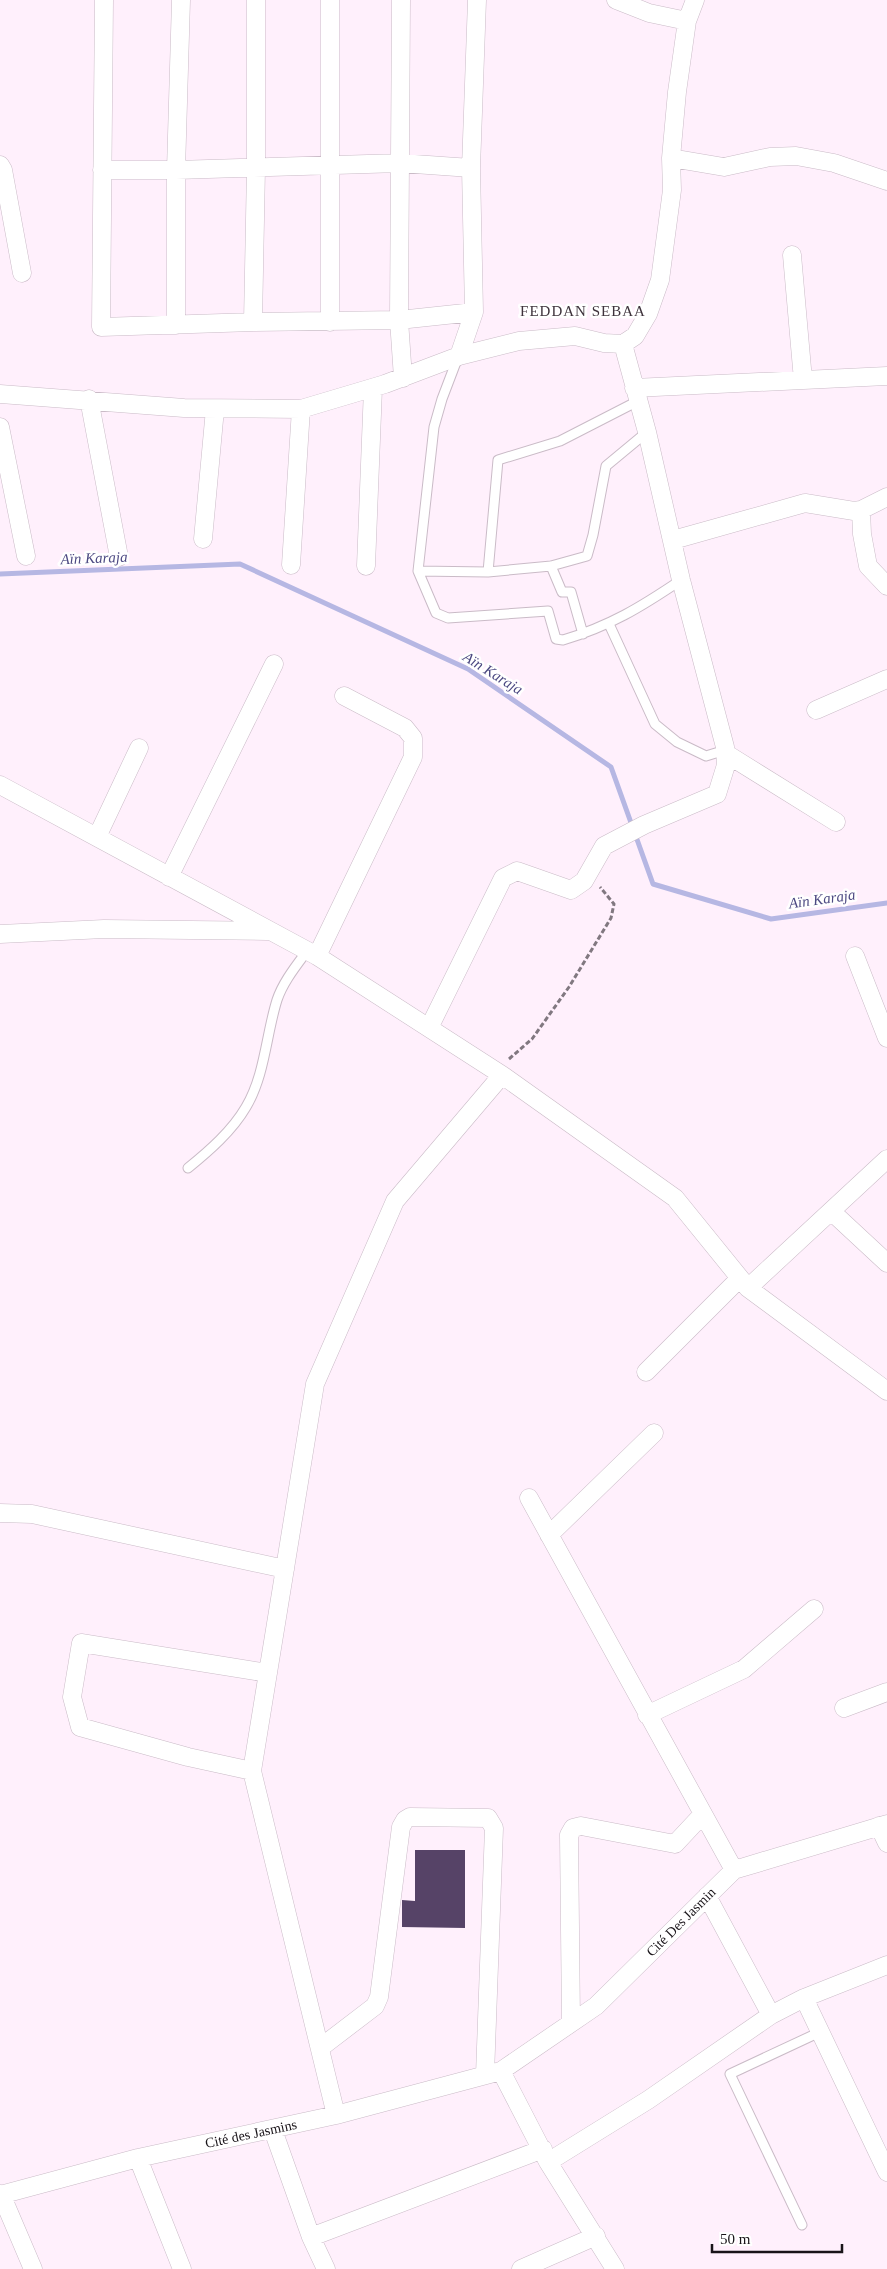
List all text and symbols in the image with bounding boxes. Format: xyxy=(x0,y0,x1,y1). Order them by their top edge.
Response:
district label: FEDDAN SEBAA xyxy=(520,303,646,319)
water label: Aïn Karaja xyxy=(59,549,128,567)
water label: Aïn Karaja xyxy=(459,648,526,698)
water label: Aïn Karaja xyxy=(787,886,856,912)
street label: Cité Des Jasmin xyxy=(644,1885,718,1959)
street label: Cité des Jasmins xyxy=(204,2117,298,2151)
scale bar xyxy=(712,2222,842,2254)
text: 50 m xyxy=(720,2231,751,2247)

